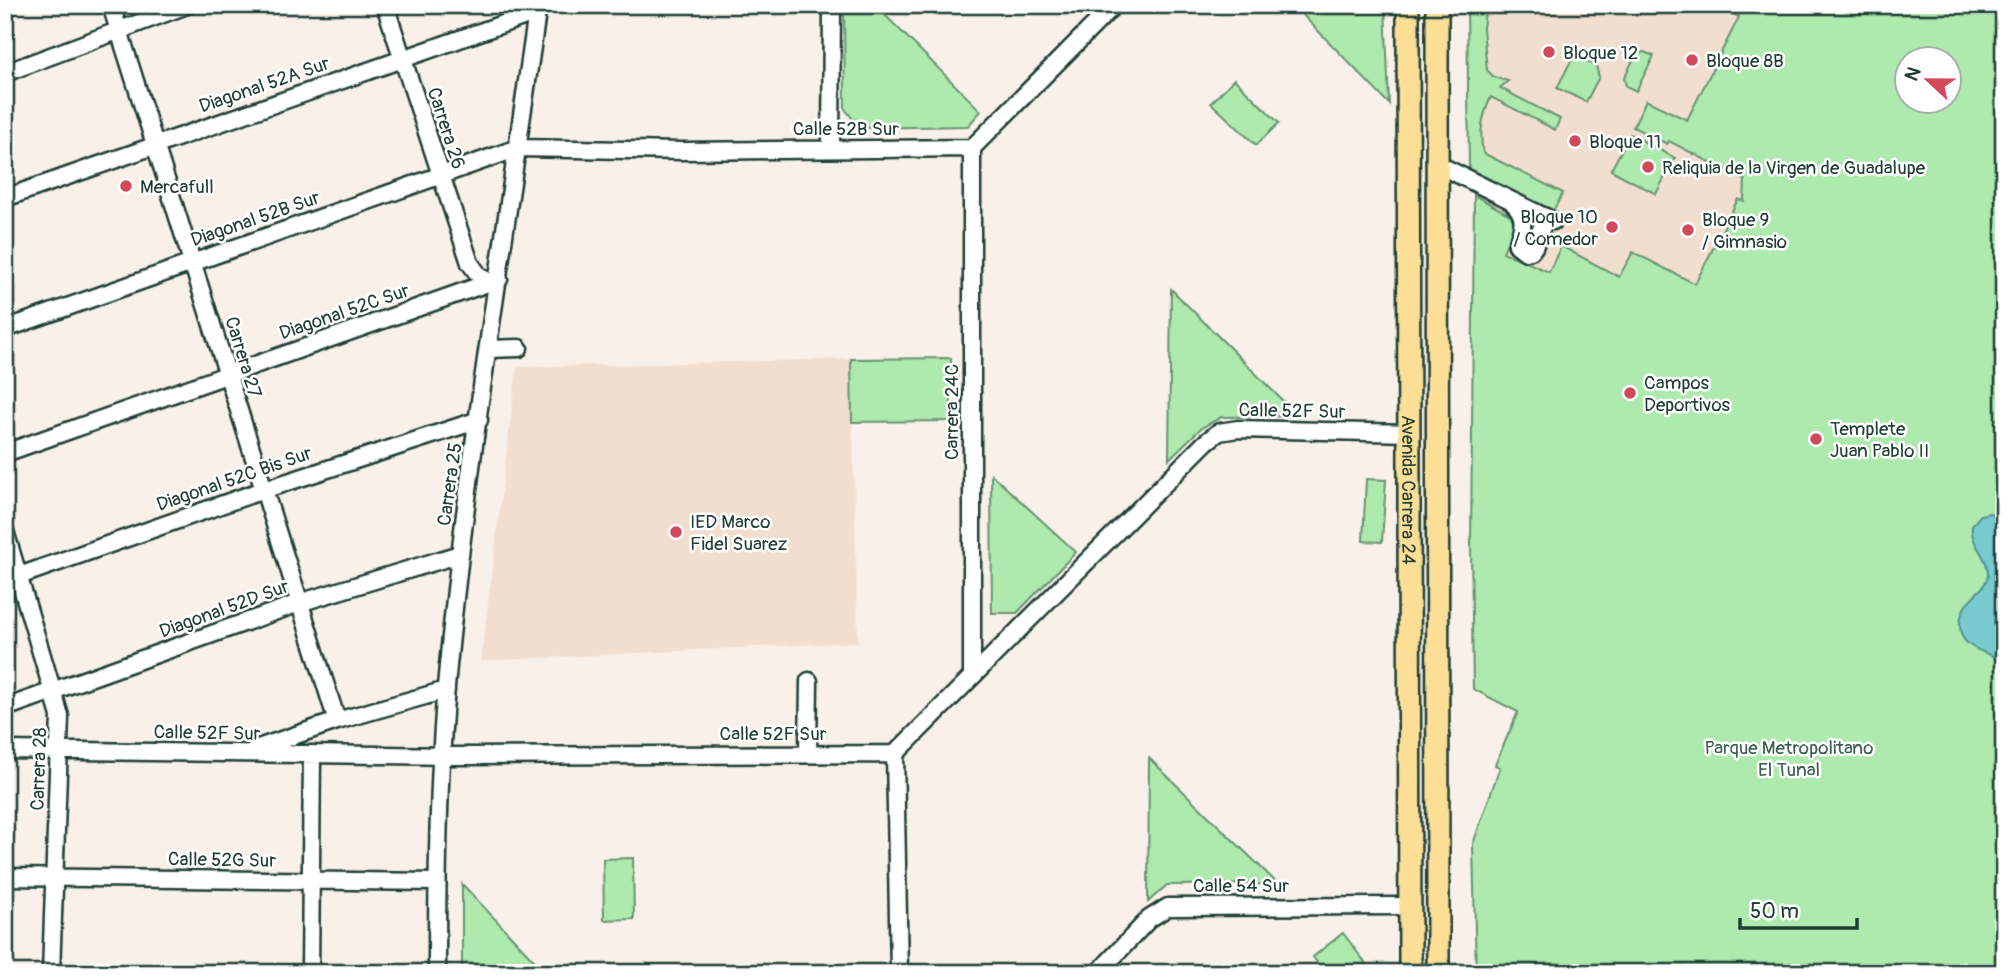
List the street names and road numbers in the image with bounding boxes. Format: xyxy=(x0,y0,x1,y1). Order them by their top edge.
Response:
street label: Diagonal 52A Sur xyxy=(196,51,333,119)
street label: Carrera 26 xyxy=(422,84,471,172)
street label: Calle 52B Sur xyxy=(793,117,899,141)
street label: Diagonal 52B Sur xyxy=(188,186,323,252)
street label: Diagonal 52C Sur xyxy=(276,278,413,345)
street label: Carrera 27 xyxy=(219,314,267,401)
street label: Carrera 24C xyxy=(940,364,964,460)
street label: Calle 52F Sur xyxy=(1238,398,1346,424)
street label: Avenida Carrera 24 xyxy=(1396,415,1420,565)
street label: Diagonal 52C Bis Sur xyxy=(153,441,315,517)
street label: Carrera 25 xyxy=(432,441,468,527)
street label: Diagonal 52D Sur xyxy=(156,574,293,644)
street label: Calle 52F Sur xyxy=(153,720,261,746)
street label: Calle 52F Sur xyxy=(720,722,827,746)
street label: Carrera 28 xyxy=(26,727,52,811)
street label: Calle 52G Sur xyxy=(168,847,276,873)
street label: Calle 54 Sur xyxy=(1193,874,1289,898)

